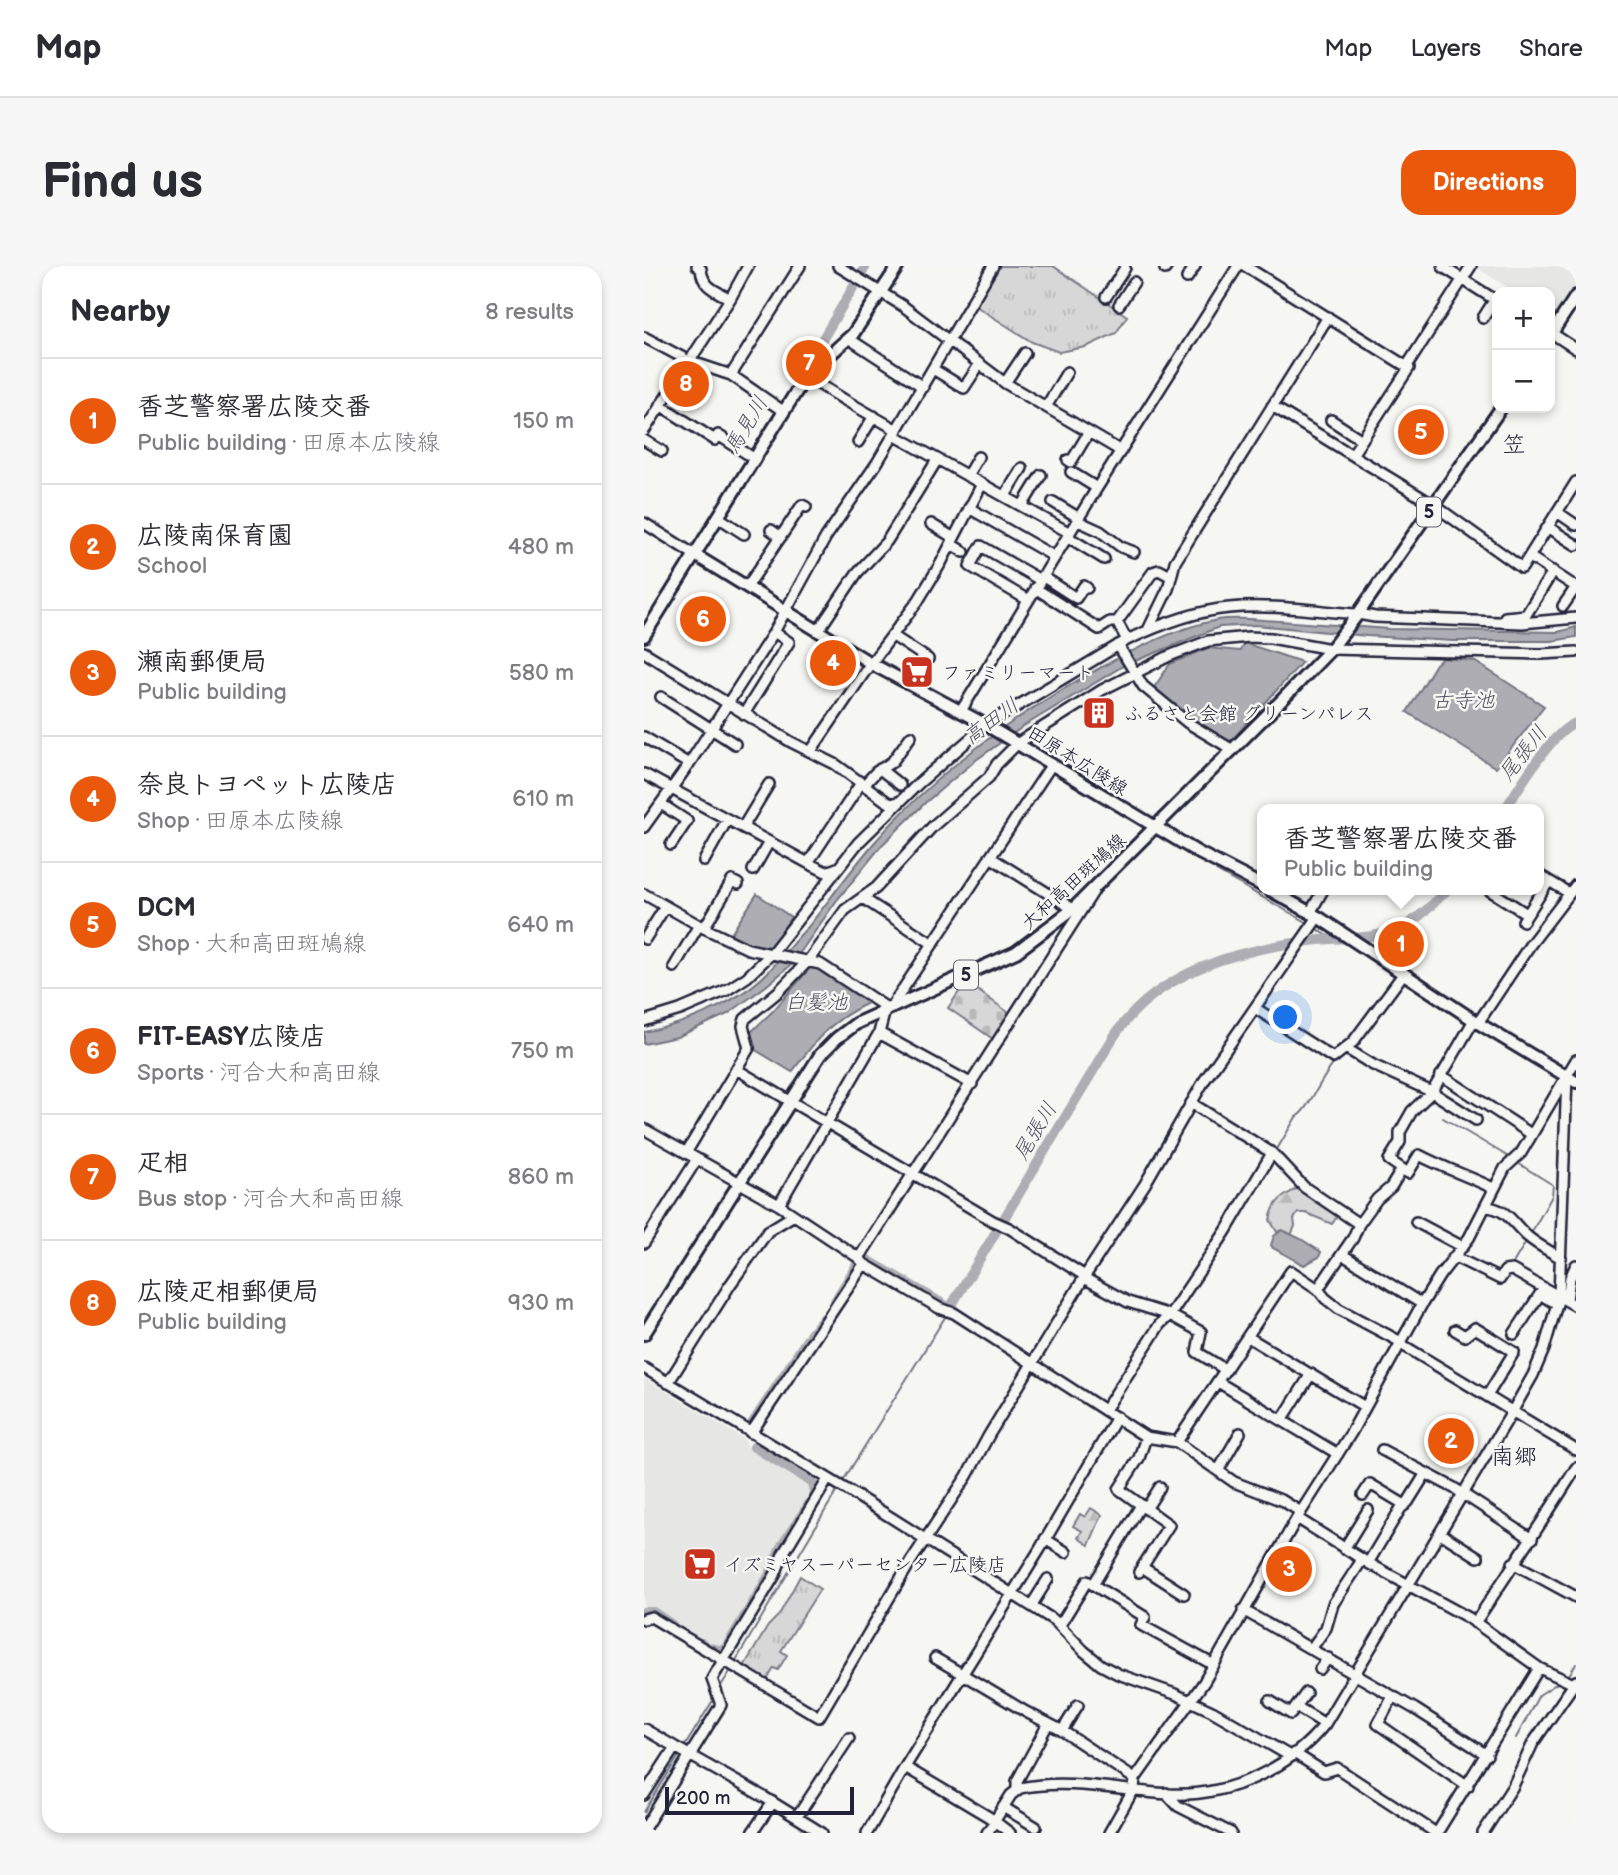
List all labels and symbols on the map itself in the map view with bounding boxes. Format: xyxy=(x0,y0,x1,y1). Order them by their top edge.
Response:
pin: 7 xyxy=(786,337,832,389)
pin: 8 xyxy=(663,358,709,410)
water label: 馬見川 xyxy=(719,392,773,459)
pin: 5 xyxy=(1398,406,1444,458)
district label: 笠 xyxy=(1503,431,1526,459)
road number: 5 xyxy=(1417,498,1441,526)
pin: 6 xyxy=(680,593,726,645)
pin: 4 xyxy=(810,637,856,689)
supermarket icon: ファミリーマート xyxy=(898,653,936,691)
place label: ファミリーマート xyxy=(942,662,1094,685)
water label: 古寺池 xyxy=(1432,688,1495,713)
water label: 高田川 xyxy=(958,693,1024,750)
building icon: ふるさと会館 グリーンパレス xyxy=(1080,694,1118,732)
place label: ふるさと会館 グリーンパレス xyxy=(1124,703,1373,726)
street label: 田原本広陵線 xyxy=(1023,721,1132,801)
water label: 尾張川 xyxy=(1494,721,1553,786)
street label: 大和高田斑鳩線 xyxy=(1017,829,1131,935)
pin: 1 xyxy=(1378,918,1424,970)
road number: 5 xyxy=(954,960,978,990)
water label: 白髪池 xyxy=(785,990,848,1015)
your location xyxy=(1268,1000,1302,1034)
water label: 尾張川 xyxy=(1008,1098,1062,1165)
pin: 2 xyxy=(1428,1415,1474,1467)
district label: 南郷 xyxy=(1491,1443,1537,1471)
pin: 3 xyxy=(1266,1543,1312,1595)
supermarket icon: イズミヤスーパーセンター広陵店 xyxy=(681,1545,719,1583)
place label: イズミヤスーパーセンター広陵店 xyxy=(724,1554,1006,1577)
scale bar xyxy=(665,1784,854,1816)

